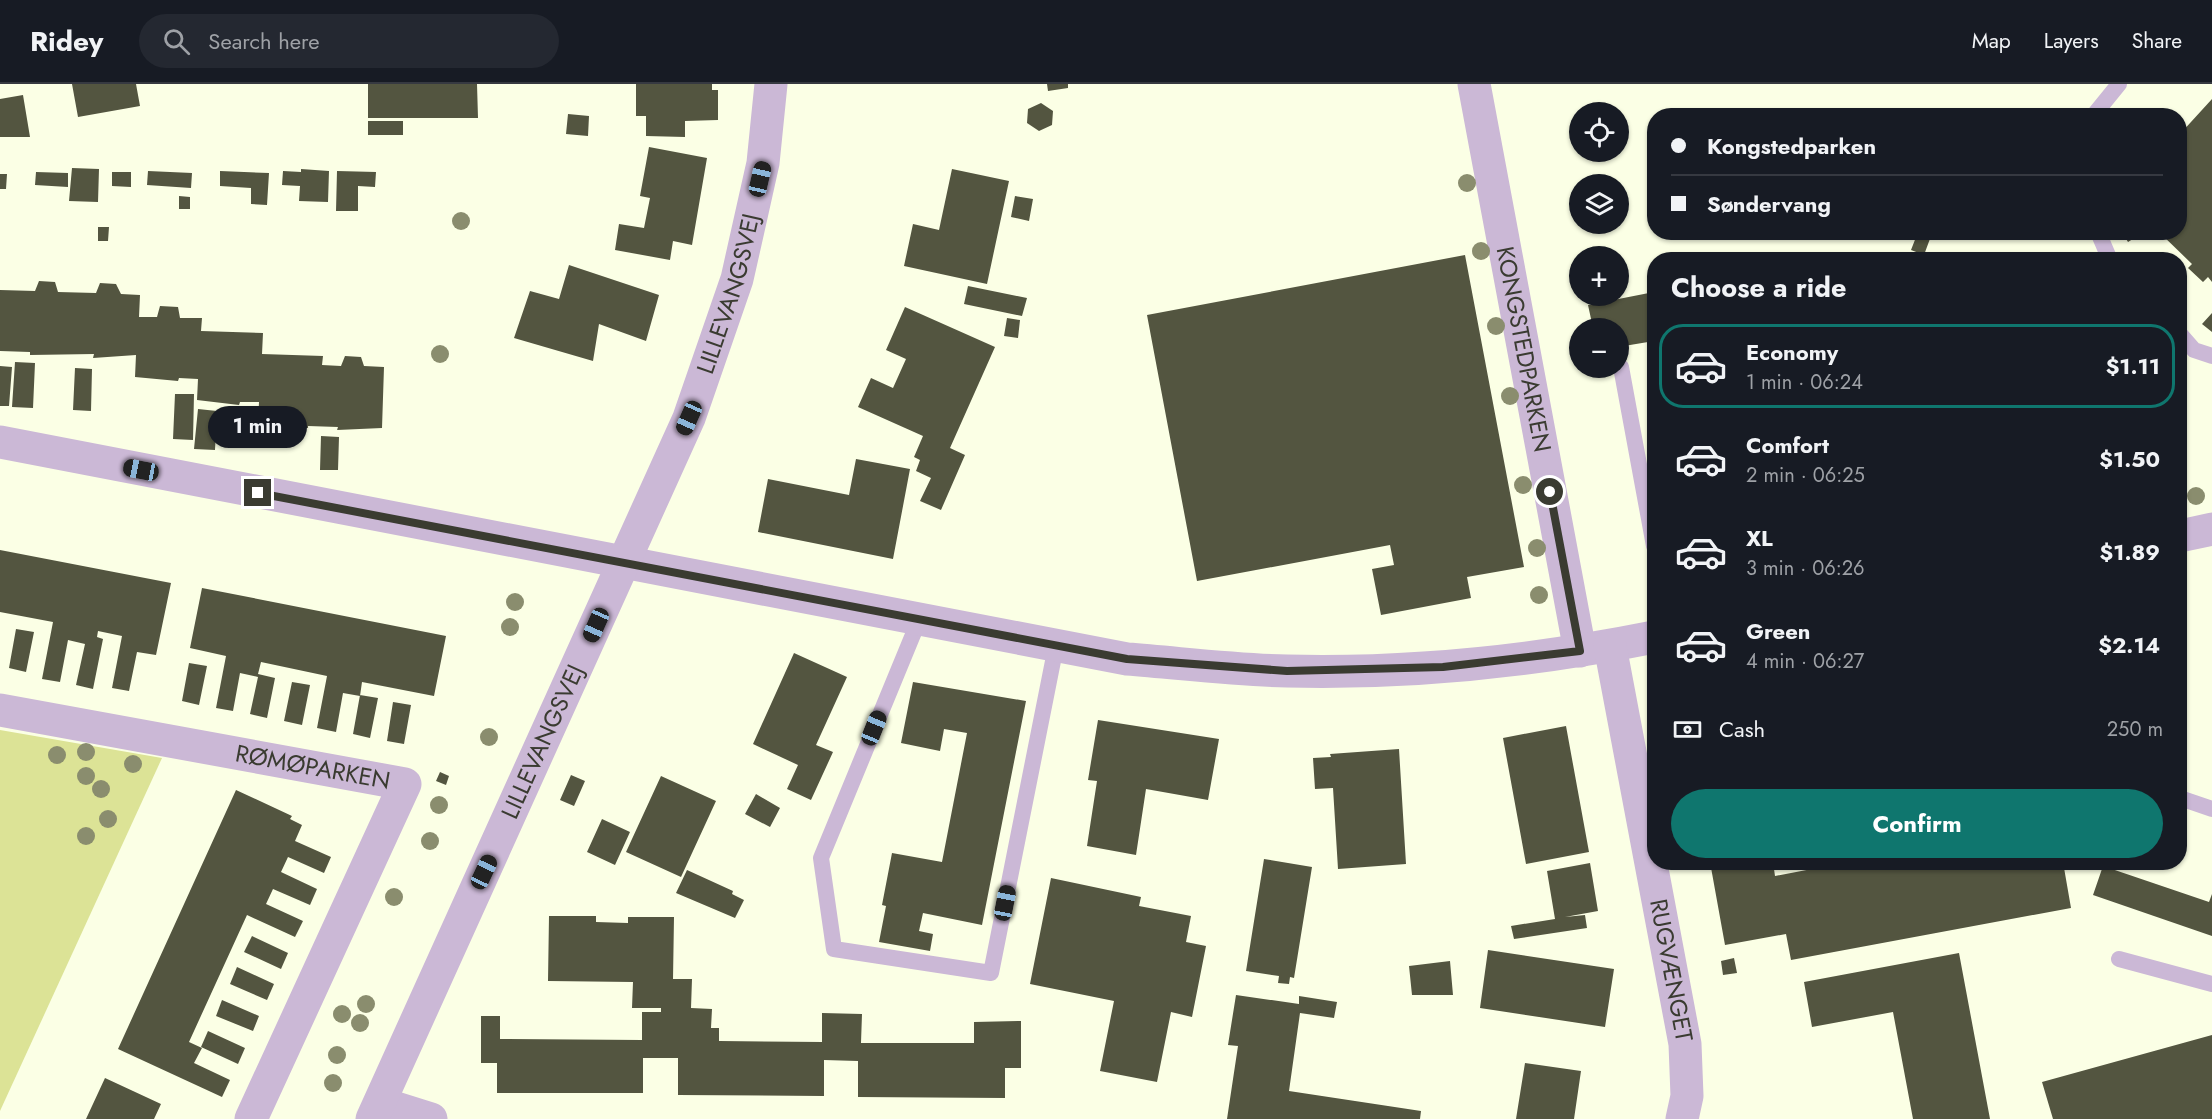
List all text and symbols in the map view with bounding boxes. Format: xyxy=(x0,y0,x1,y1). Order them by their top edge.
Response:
search box xyxy=(139,14,559,68)
text: Ridey xyxy=(30,21,103,62)
icon: search xyxy=(160,25,193,58)
text: Search here xyxy=(208,25,320,57)
text: Map xyxy=(1972,26,2011,56)
text: Layers xyxy=(2044,26,2099,56)
text: Share xyxy=(2132,26,2182,56)
map controls xyxy=(1569,102,1629,378)
button: locate xyxy=(1569,102,1629,162)
text: Kongstedparken xyxy=(1707,130,1876,162)
car xyxy=(747,159,773,199)
button: layers xyxy=(1569,174,1629,234)
text: Søndervang xyxy=(1707,188,1831,220)
street label: LILLEVANGSVEJ xyxy=(688,210,768,379)
street label: KONGSTEDPARKEN xyxy=(1488,244,1560,455)
button: + xyxy=(1569,246,1629,306)
text: Choose a ride xyxy=(1671,268,1846,307)
button: − xyxy=(1569,318,1629,378)
text: Economy xyxy=(1746,336,1838,368)
icon: car xyxy=(1674,339,1728,393)
text: $1.11 xyxy=(2106,350,2160,382)
text: 1 min · 06:24 xyxy=(1746,368,1863,397)
car xyxy=(673,398,705,438)
callout: 1 min xyxy=(208,406,308,448)
text: 1 min xyxy=(233,412,282,441)
text: Comfort xyxy=(1746,429,1829,461)
icon: car xyxy=(1674,432,1728,486)
text: $1.50 xyxy=(2099,443,2160,475)
car xyxy=(122,458,160,482)
text: 2 min · 06:25 xyxy=(1746,461,1865,490)
route start xyxy=(1536,478,1563,505)
route end xyxy=(244,479,271,506)
text: XL xyxy=(1746,522,1773,554)
icon: car xyxy=(1674,525,1728,579)
text: $1.89 xyxy=(2100,536,2160,568)
text: 3 min · 06:26 xyxy=(1746,554,1865,583)
car xyxy=(580,605,612,645)
text: Green xyxy=(1746,615,1810,647)
icon: car xyxy=(1674,618,1728,672)
text: $2.14 xyxy=(2098,629,2160,661)
text: 4 min · 06:27 xyxy=(1746,647,1864,676)
street label: LILLEVANGSVEJ xyxy=(492,659,592,824)
car xyxy=(859,708,889,748)
icon: cash xyxy=(1671,713,1704,746)
text: Cash xyxy=(1719,713,1765,745)
text: 250 m xyxy=(2107,715,2163,744)
street label: RØMØPARKEN xyxy=(233,735,393,798)
button: Confirm xyxy=(1671,789,2163,858)
car xyxy=(468,852,500,892)
car xyxy=(993,884,1017,922)
street label: RUGVÆNGET xyxy=(1641,896,1702,1044)

